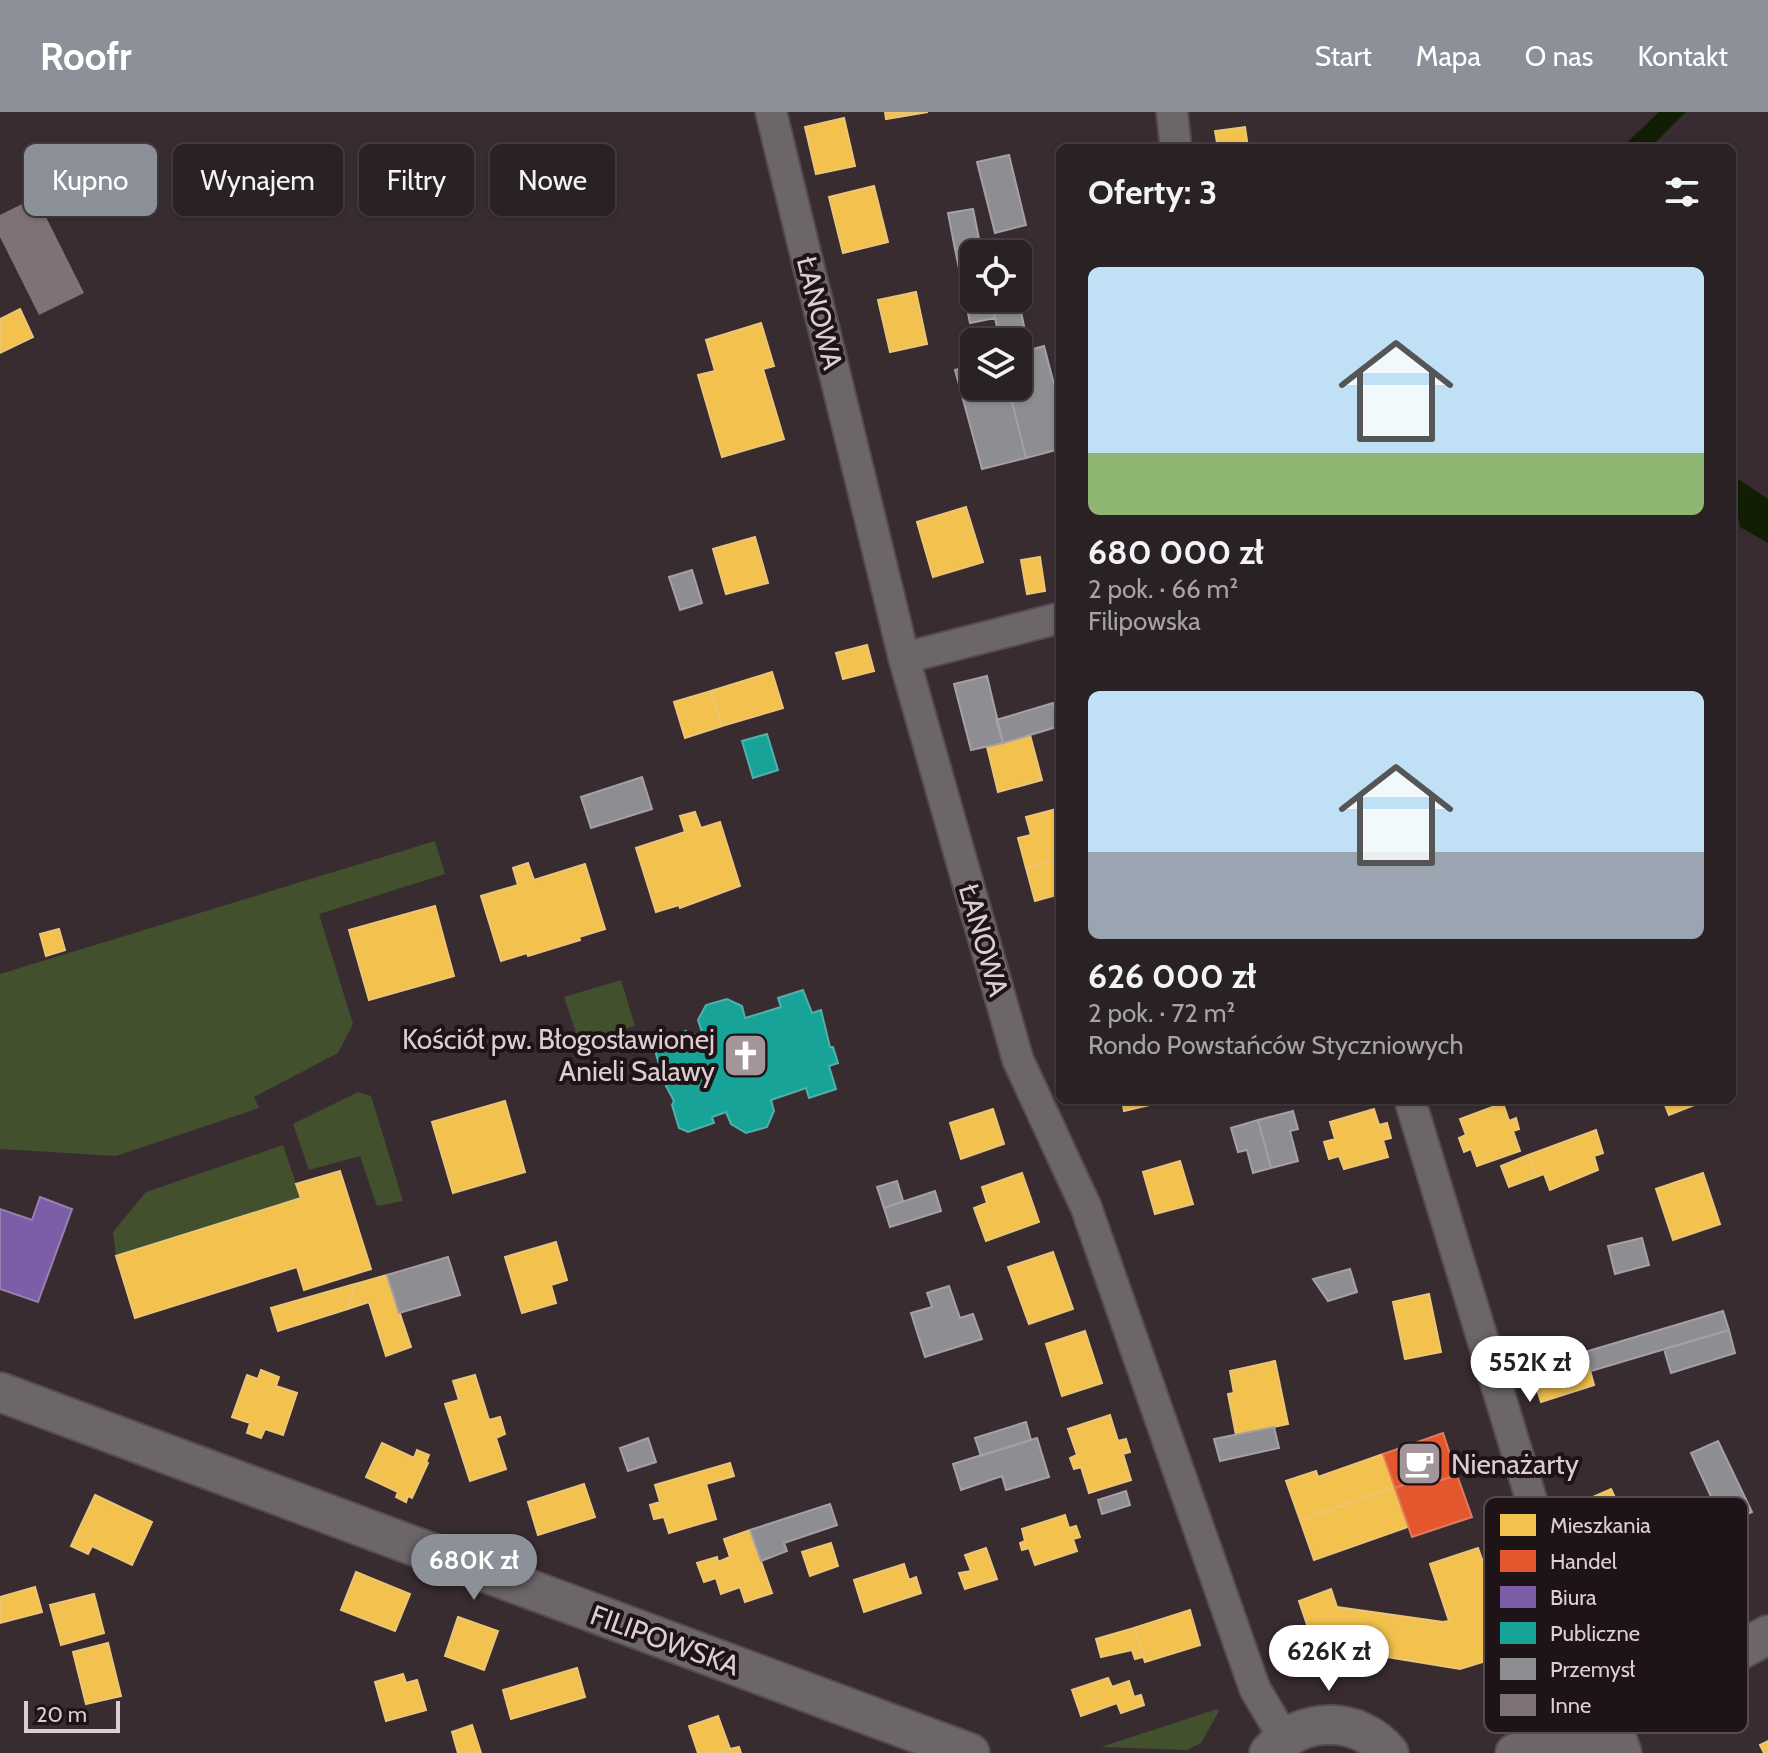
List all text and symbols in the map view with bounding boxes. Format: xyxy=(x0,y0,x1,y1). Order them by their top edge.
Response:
text: Roofr xyxy=(40,33,132,80)
text: Start xyxy=(1315,39,1372,73)
text: Mapa xyxy=(1416,39,1481,73)
text: O nas xyxy=(1525,39,1593,73)
text: Kontakt xyxy=(1637,39,1728,73)
chip: Kupno xyxy=(24,144,157,216)
chip: Wynajem xyxy=(173,144,343,216)
chip: Filtry xyxy=(359,144,474,216)
chip: Nowe xyxy=(490,144,615,216)
icon: filters xyxy=(1660,170,1704,214)
text: Oferty: 3 xyxy=(1088,171,1217,213)
map controls xyxy=(960,240,1032,400)
button: locate xyxy=(960,240,1032,312)
street label: ŁANOWA xyxy=(790,253,851,374)
icon: home xyxy=(1324,319,1468,463)
button: layers xyxy=(960,328,1032,400)
text: 680 000 zł xyxy=(1088,531,1264,573)
text: 2 pok. · 66 m² xyxy=(1088,573,1238,605)
text: Filipowska xyxy=(1088,605,1201,637)
icon: home xyxy=(1324,743,1468,887)
street label: ŁANOWA xyxy=(952,880,1016,1001)
text: 626 000 zł xyxy=(1088,955,1256,997)
text: 2 pok. · 72 m² xyxy=(1088,997,1235,1029)
place label: Kościół pw. Błogosławionej Anieli Salawy xyxy=(402,1022,715,1088)
text: Rondo Powstańców Styczniowych xyxy=(1088,1029,1464,1061)
church icon: Kościół pw. Błogosławionej Anieli Salawy xyxy=(722,1031,770,1079)
pin: 552K zł xyxy=(1456,1336,1604,1404)
text: 552K zł xyxy=(1489,1346,1571,1378)
cafe icon: Nienażarty xyxy=(1396,1440,1444,1488)
place label: Nienażarty xyxy=(1451,1447,1579,1481)
legend xyxy=(1484,1497,1748,1733)
text: Mieszkania xyxy=(1550,1512,1651,1539)
pin: 680K zł xyxy=(400,1534,548,1602)
text: 680K zł xyxy=(429,1544,519,1576)
text: Handel xyxy=(1550,1548,1618,1575)
text: Biura xyxy=(1550,1584,1597,1611)
street label: FILIPOWSKA xyxy=(586,1597,745,1683)
text: Publiczne xyxy=(1550,1620,1640,1647)
pin: 626K zł xyxy=(1255,1625,1403,1693)
text: 626K zł xyxy=(1287,1635,1371,1667)
text: Przemysł xyxy=(1550,1656,1636,1683)
text: Inne xyxy=(1550,1692,1591,1719)
scale bar xyxy=(24,1697,120,1733)
text: 20 m xyxy=(36,1701,87,1728)

